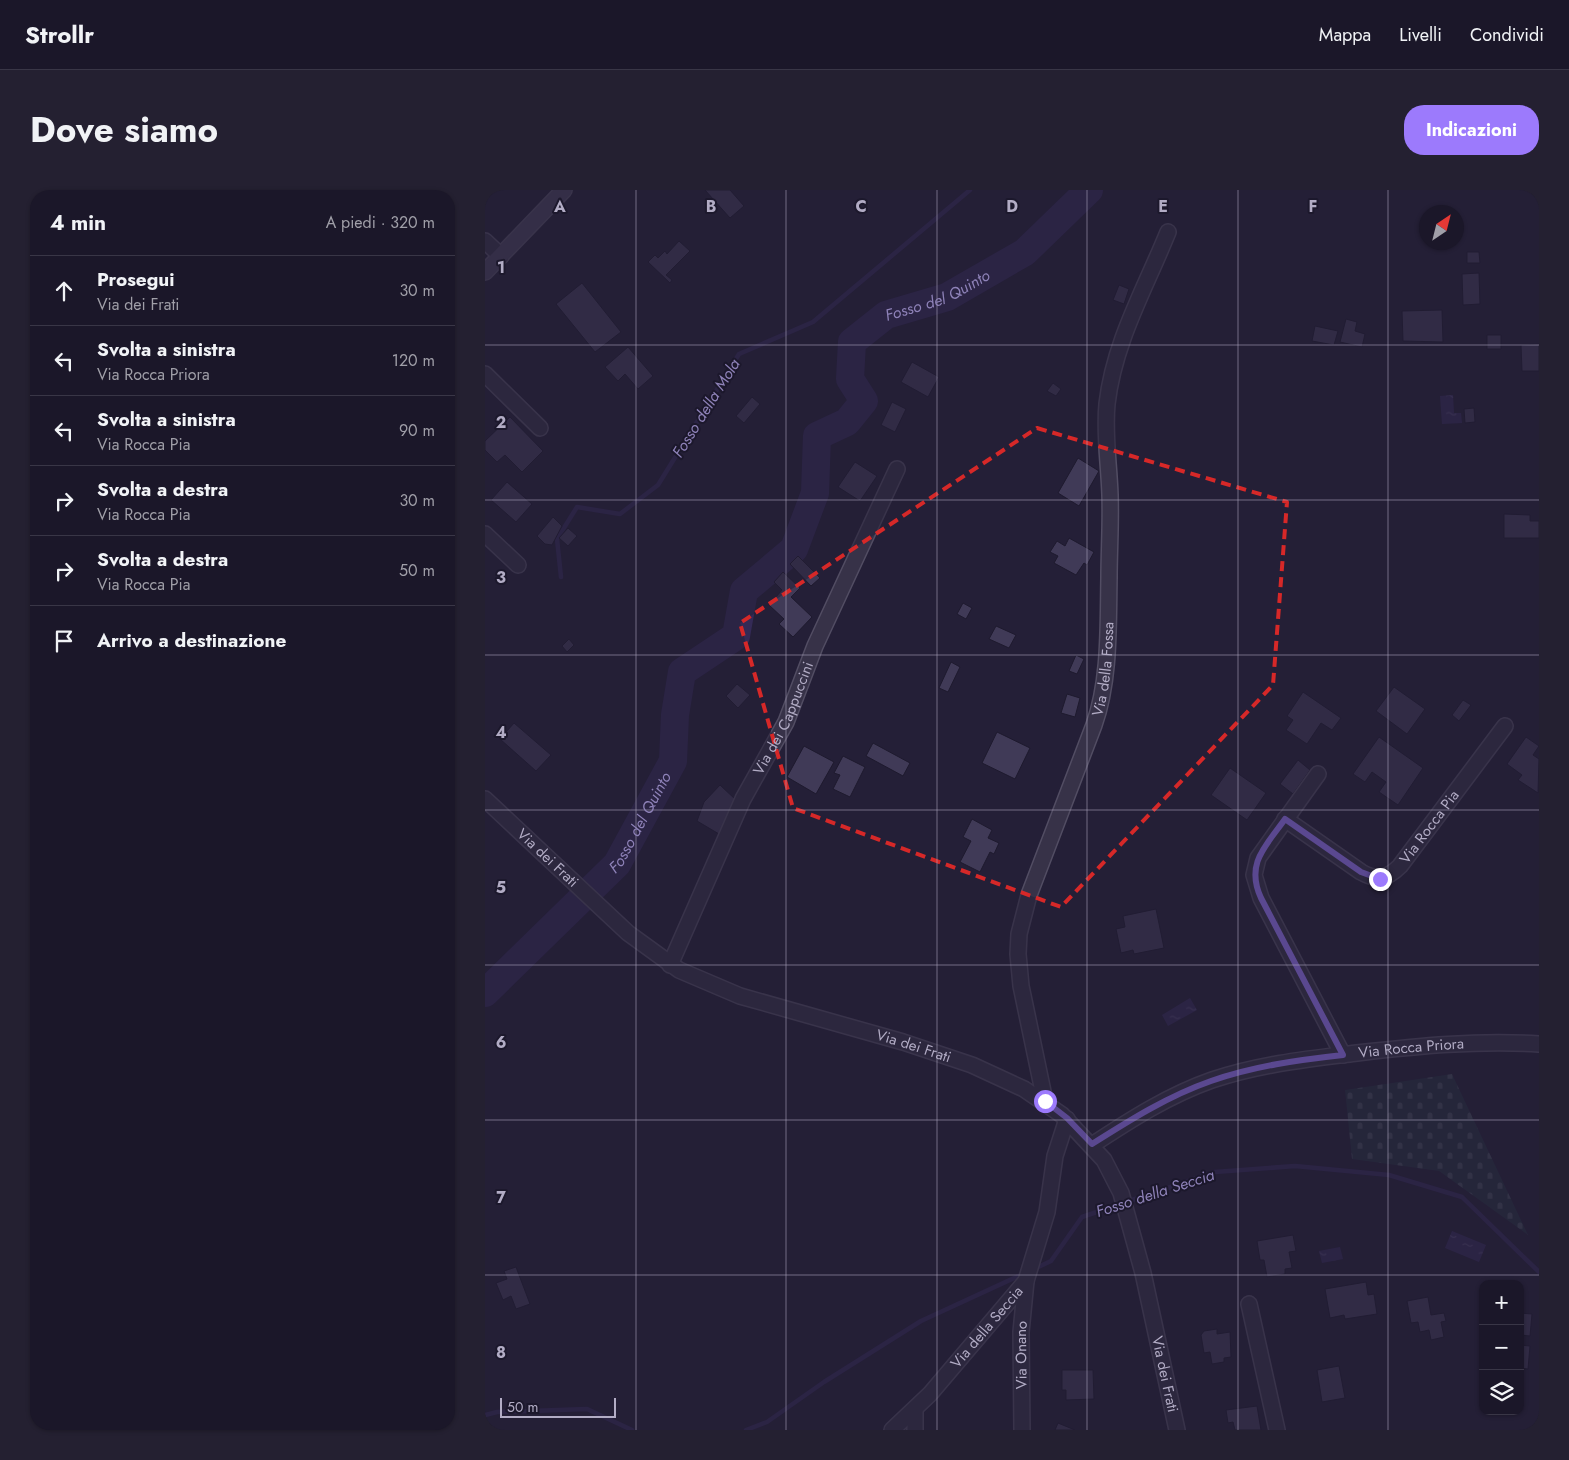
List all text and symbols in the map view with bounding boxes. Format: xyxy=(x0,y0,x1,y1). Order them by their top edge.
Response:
text: Strollr xyxy=(25,17,94,52)
text: Mappa xyxy=(1319,22,1371,48)
text: Livelli xyxy=(1399,22,1442,48)
text: Condividi xyxy=(1470,22,1544,48)
text: Dove siamo xyxy=(30,105,218,155)
button: Indicazioni xyxy=(1404,105,1539,155)
text: A xyxy=(553,195,566,218)
text: B xyxy=(706,195,716,218)
text: C xyxy=(855,195,867,218)
text: D xyxy=(1006,195,1018,218)
text: E xyxy=(1158,195,1168,218)
text: F xyxy=(1309,195,1317,218)
north arrow xyxy=(1419,205,1464,250)
text: 4 min xyxy=(50,208,106,238)
text: A piedi · 320 m xyxy=(326,211,435,234)
text: 1 xyxy=(497,256,505,279)
water label: Fosso del Quinto xyxy=(882,263,994,326)
text: Prosegui xyxy=(97,266,175,293)
icon: ahead xyxy=(50,277,78,305)
text: 30 m xyxy=(399,279,435,302)
text: Via dei Frati xyxy=(97,293,179,316)
text: Svolta a sinistra xyxy=(97,336,236,363)
icon: left xyxy=(50,347,78,375)
text: 120 m xyxy=(392,349,435,372)
water label: Fosso della Mola xyxy=(666,354,746,462)
text: Via Rocca Priora xyxy=(97,363,210,386)
text: Svolta a sinistra xyxy=(97,406,236,433)
text: 2 xyxy=(496,411,506,434)
icon: left xyxy=(50,417,78,445)
text: 90 m xyxy=(399,419,435,442)
text: Via Rocca Pia xyxy=(97,433,190,456)
text: Svolta a destra xyxy=(97,476,228,503)
icon: right xyxy=(50,487,78,515)
text: 30 m xyxy=(399,489,435,512)
text: Via Rocca Pia xyxy=(97,503,190,526)
text: Svolta a destra xyxy=(97,546,228,573)
icon: right xyxy=(50,557,78,585)
text: 50 m xyxy=(399,559,435,582)
text: 3 xyxy=(496,566,506,589)
text: Via Rocca Pia xyxy=(97,573,190,596)
street label: Via della Fossa xyxy=(1086,622,1119,719)
icon: arrive xyxy=(50,627,78,655)
text: Arrivo a destinazione xyxy=(97,627,286,654)
street label: Via dei Cappuccini xyxy=(748,658,819,779)
text: 4 xyxy=(495,721,507,744)
water label: Fosso del Quinto xyxy=(603,767,677,878)
street label: Via Rocca Pia xyxy=(1394,785,1464,869)
street label: Via dei Frati xyxy=(512,823,583,892)
route end xyxy=(1369,868,1392,891)
text: 5 xyxy=(496,876,506,899)
street label: Via dei Frati xyxy=(874,1024,954,1068)
text: 6 xyxy=(496,1031,506,1054)
street label: Via Rocca Priora xyxy=(1357,1033,1464,1064)
route start xyxy=(1034,1090,1057,1113)
water label: Fosso della Seccia xyxy=(1093,1163,1217,1223)
text: 7 xyxy=(496,1186,506,1209)
map controls xyxy=(1479,1280,1524,1415)
button: + xyxy=(1479,1280,1524,1325)
street label: Via della Seccia xyxy=(945,1281,1028,1373)
street label: Via Onano xyxy=(1010,1320,1033,1389)
button: − xyxy=(1479,1325,1524,1370)
street label: Via dei Frati xyxy=(1146,1334,1184,1414)
text: 8 xyxy=(496,1341,506,1364)
button: layers xyxy=(1479,1370,1524,1415)
scale bar xyxy=(500,1395,616,1418)
text: 50 m xyxy=(507,1397,538,1417)

